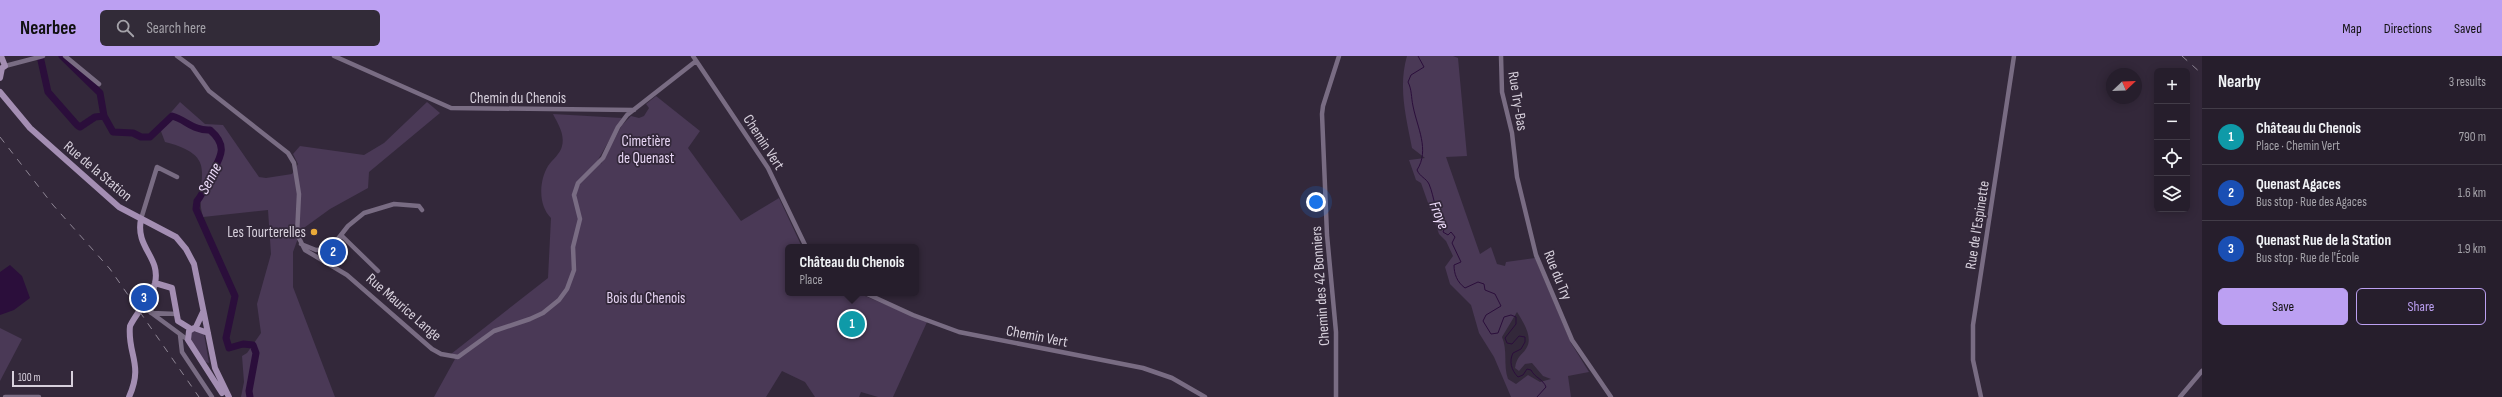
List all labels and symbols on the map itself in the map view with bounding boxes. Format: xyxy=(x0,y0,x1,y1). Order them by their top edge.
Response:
north arrow xyxy=(2106,68,2142,104)
street label: Rue Try-Bas xyxy=(1503,70,1532,132)
street label: Chemin du Chenois xyxy=(470,89,566,108)
street label: Chemin Vert xyxy=(739,111,789,174)
park label: Cimetière de Quenast xyxy=(618,132,675,168)
street label: Rue de la Station xyxy=(59,137,136,206)
water label: Senne xyxy=(194,160,226,198)
street label: Rue de l'Espinette xyxy=(1961,179,1994,271)
your location xyxy=(1306,192,1326,212)
water label: Froye xyxy=(1425,199,1453,232)
place label: Les Tourterelles xyxy=(227,223,306,242)
street label: Chemin des 42 Bonniers xyxy=(1307,225,1334,346)
marker: Les Tourterelles xyxy=(309,227,319,237)
pin: 2 xyxy=(320,237,346,267)
street label: Rue du Try xyxy=(1539,248,1576,303)
street label: Rue Maurice Lange xyxy=(362,269,445,345)
pin: 3 xyxy=(131,283,157,313)
park label: Bois du Chenois xyxy=(607,289,685,308)
pin: 1 xyxy=(839,309,865,339)
street label: Chemin Vert xyxy=(1005,321,1070,352)
scale bar xyxy=(12,369,73,388)

